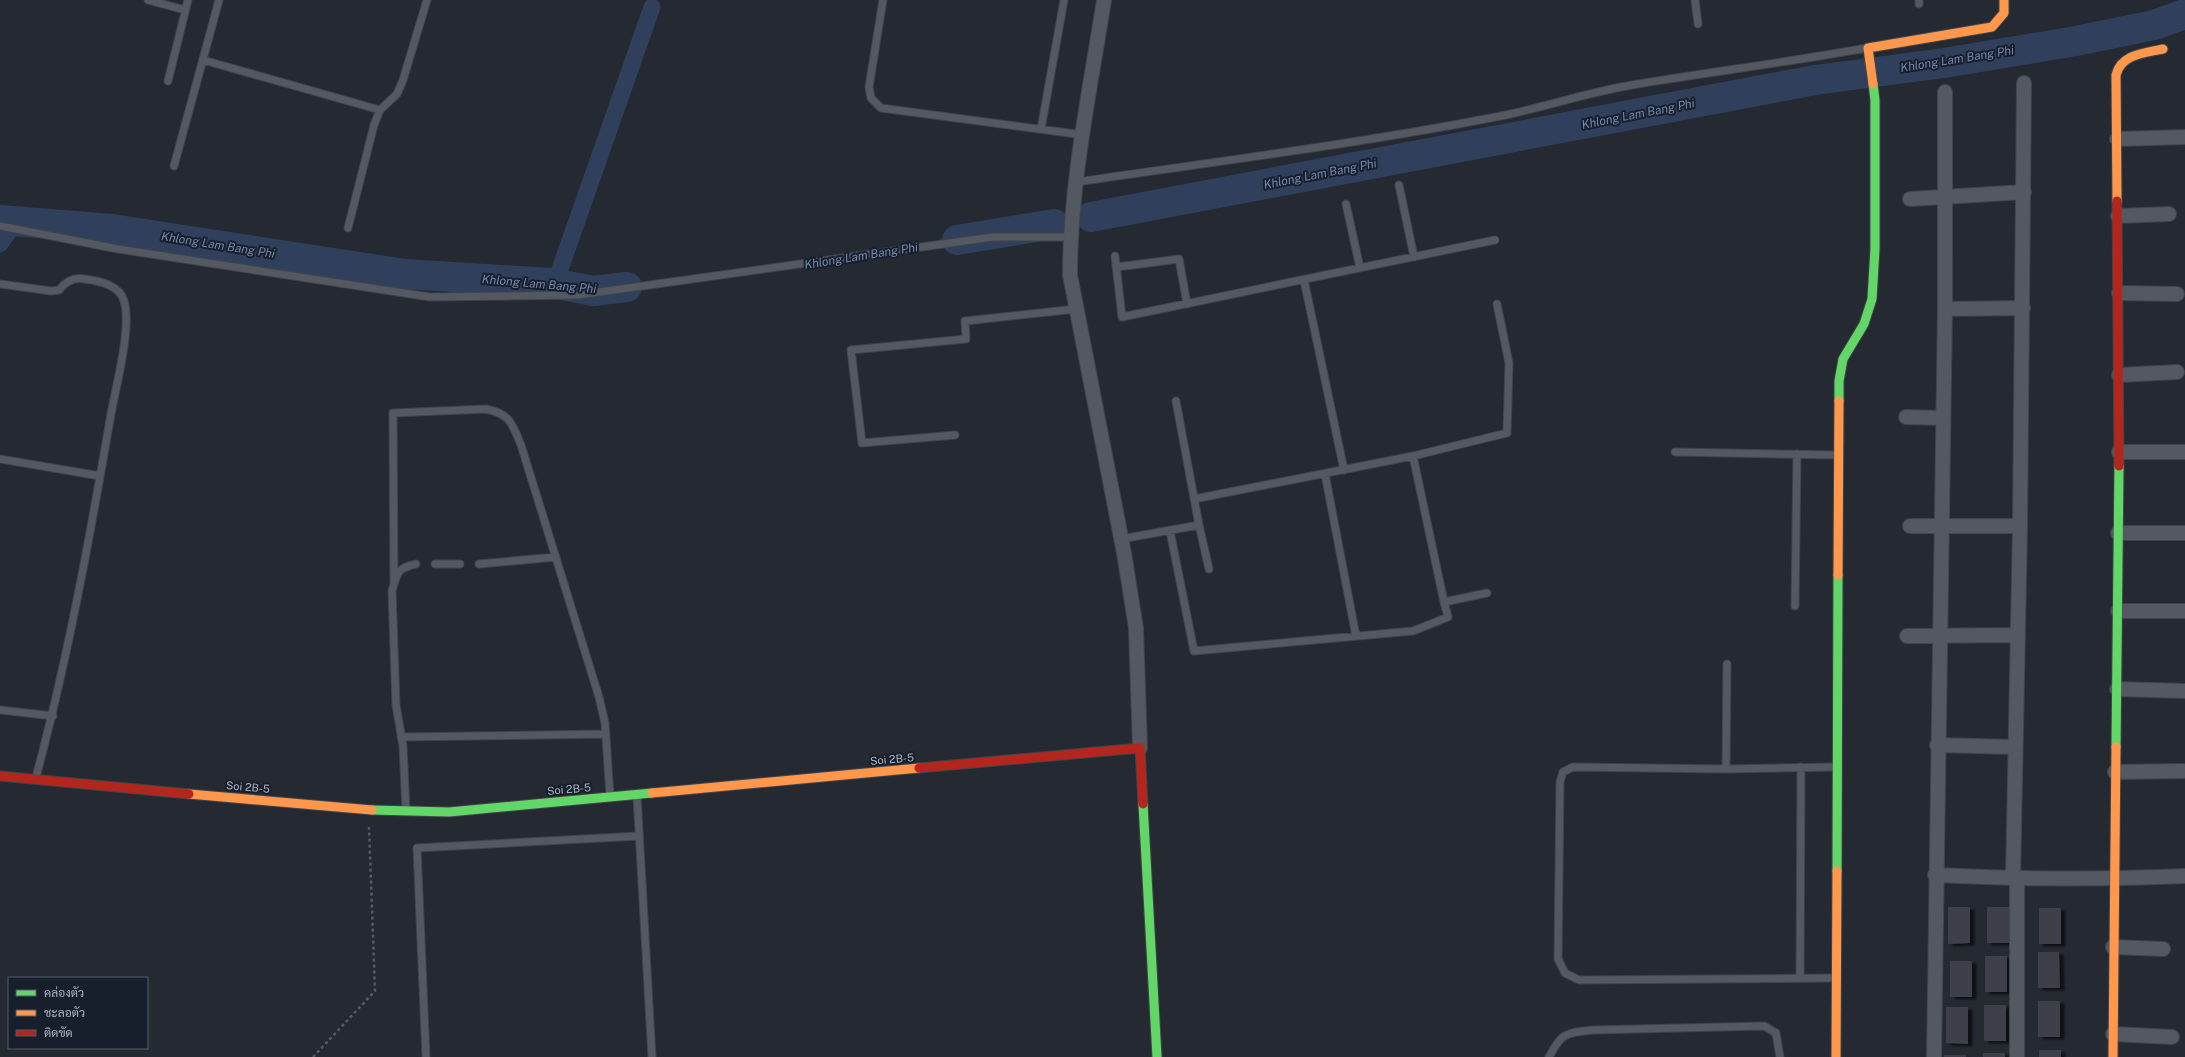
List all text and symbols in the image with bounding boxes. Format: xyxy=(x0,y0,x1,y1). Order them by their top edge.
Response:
water label: Khlong Lam Bang Phi xyxy=(1899,43,2015,75)
water label: Khlong Lam Bang Phi xyxy=(1580,96,1696,132)
water label: Khlong Lam Bang Phi xyxy=(1262,156,1378,192)
water label: Khlong Lam Bang Phi xyxy=(160,229,276,261)
water label: Khlong Lam Bang Phi xyxy=(803,240,919,272)
water label: Khlong Lam Bang Phi xyxy=(481,272,597,296)
street label: Soi 2B-5 xyxy=(870,751,914,767)
street label: Soi 2B-5 xyxy=(226,779,270,795)
street label: Soi 2B-5 xyxy=(547,781,591,797)
legend xyxy=(8,977,148,1049)
text: คล่องตัว xyxy=(44,986,84,1000)
text: ชะลอตัว xyxy=(44,1006,85,1020)
text: ติดขัด xyxy=(44,1026,73,1040)

